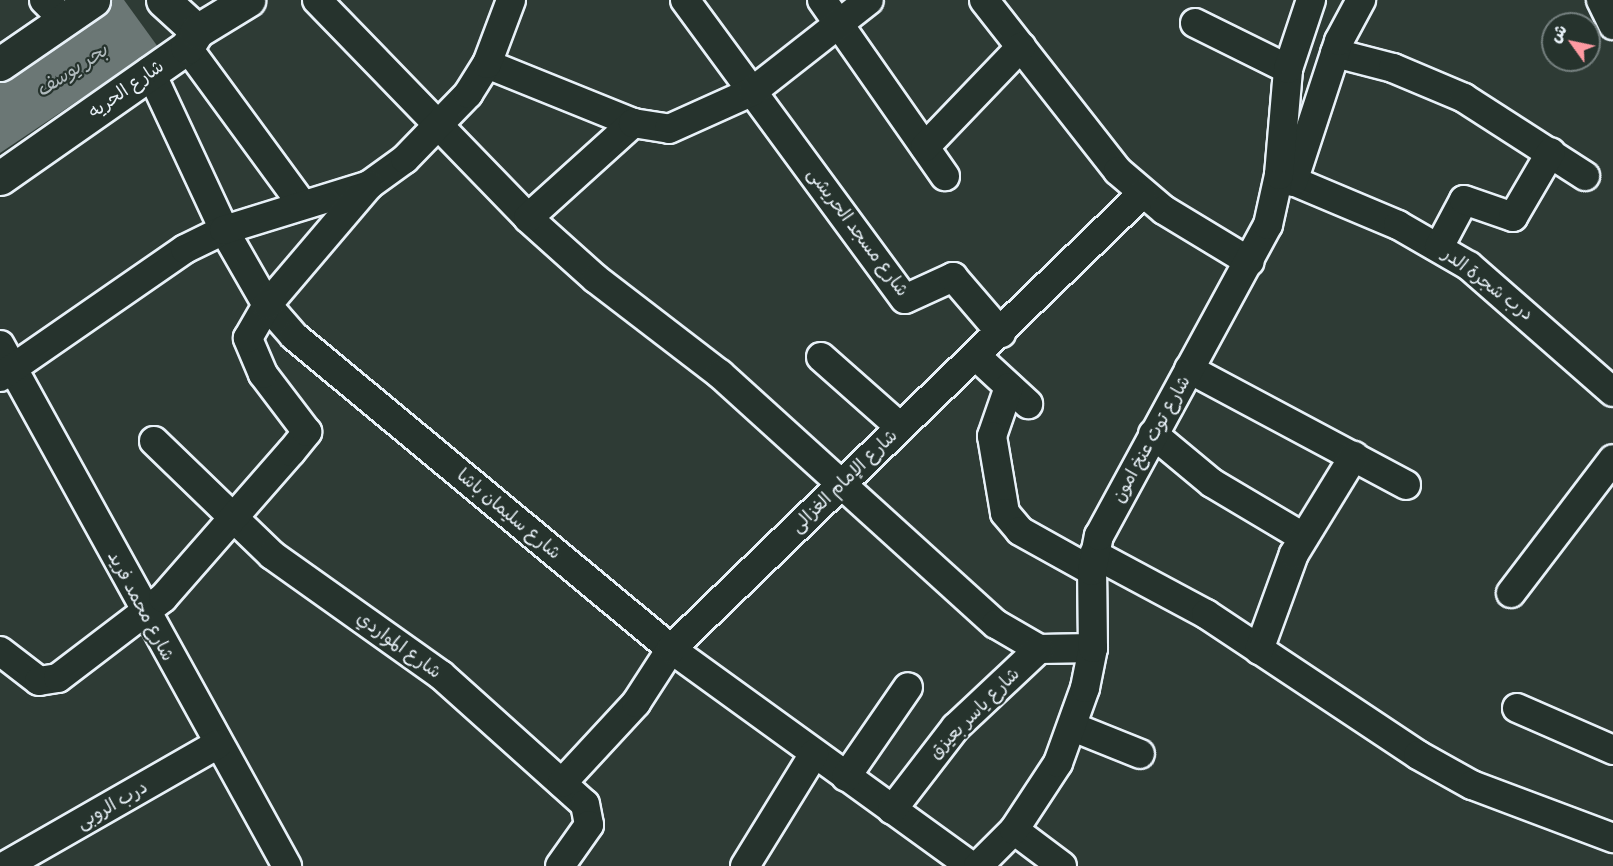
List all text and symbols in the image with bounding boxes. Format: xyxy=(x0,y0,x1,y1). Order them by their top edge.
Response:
north arrow xyxy=(1541,12,1601,72)
text: ش xyxy=(1544,20,1571,46)
water label: بحر يوسف xyxy=(31,37,111,101)
street label: شارع الحريه xyxy=(84,55,168,123)
street label: شارع مسجد الحريشى xyxy=(803,163,913,301)
street label: درب شجرة الدر xyxy=(1438,243,1538,325)
street label: شارع توت عنخ امون xyxy=(1107,372,1195,506)
street label: شارع الإمام الغزالى xyxy=(786,425,902,537)
street label: شارع سليمان باشا xyxy=(453,464,565,564)
street label: شارع محمد فريد xyxy=(103,547,179,665)
street label: شارع المواردي xyxy=(352,607,446,683)
street label: شارع ياسر بعيزق xyxy=(924,663,1024,763)
street label: درب الروبى xyxy=(73,776,151,834)

